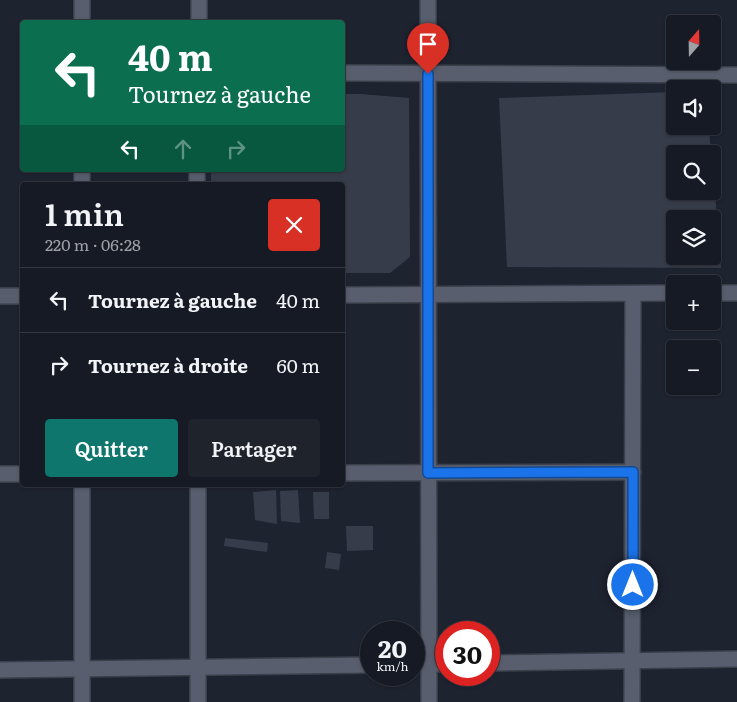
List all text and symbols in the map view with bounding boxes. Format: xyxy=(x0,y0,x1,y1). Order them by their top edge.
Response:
north arrow xyxy=(666,15,721,70)
map controls xyxy=(666,15,721,395)
pin xyxy=(407,23,449,74)
text: 40 m xyxy=(128,30,213,82)
icon: arrive xyxy=(414,30,442,58)
icon: left xyxy=(45,40,110,105)
text: Tournez à gauche xyxy=(128,77,311,110)
button: sound xyxy=(666,80,721,135)
icon: left xyxy=(116,135,144,163)
icon: ahead xyxy=(169,135,197,163)
icon: right xyxy=(222,135,250,163)
button: search xyxy=(666,145,721,200)
text: 1 min xyxy=(45,191,124,235)
button: close xyxy=(268,199,320,251)
button: layers xyxy=(666,210,721,265)
text: 220 m · 06:28 xyxy=(45,232,141,256)
button: + xyxy=(666,275,721,330)
icon: left xyxy=(45,286,73,314)
text: Tournez à gauche xyxy=(88,286,257,314)
text: 40 m xyxy=(276,286,320,314)
button: − xyxy=(666,340,721,395)
icon: right xyxy=(45,351,73,379)
text: Tournez à droite xyxy=(88,351,248,379)
text: 60 m xyxy=(277,351,320,379)
button: Quitter xyxy=(45,419,178,477)
button: Partager xyxy=(188,419,320,477)
position arrow xyxy=(606,558,658,610)
speed limit sign: 30 xyxy=(435,621,500,686)
text: 20 xyxy=(378,629,407,666)
text: km/h xyxy=(377,657,408,675)

